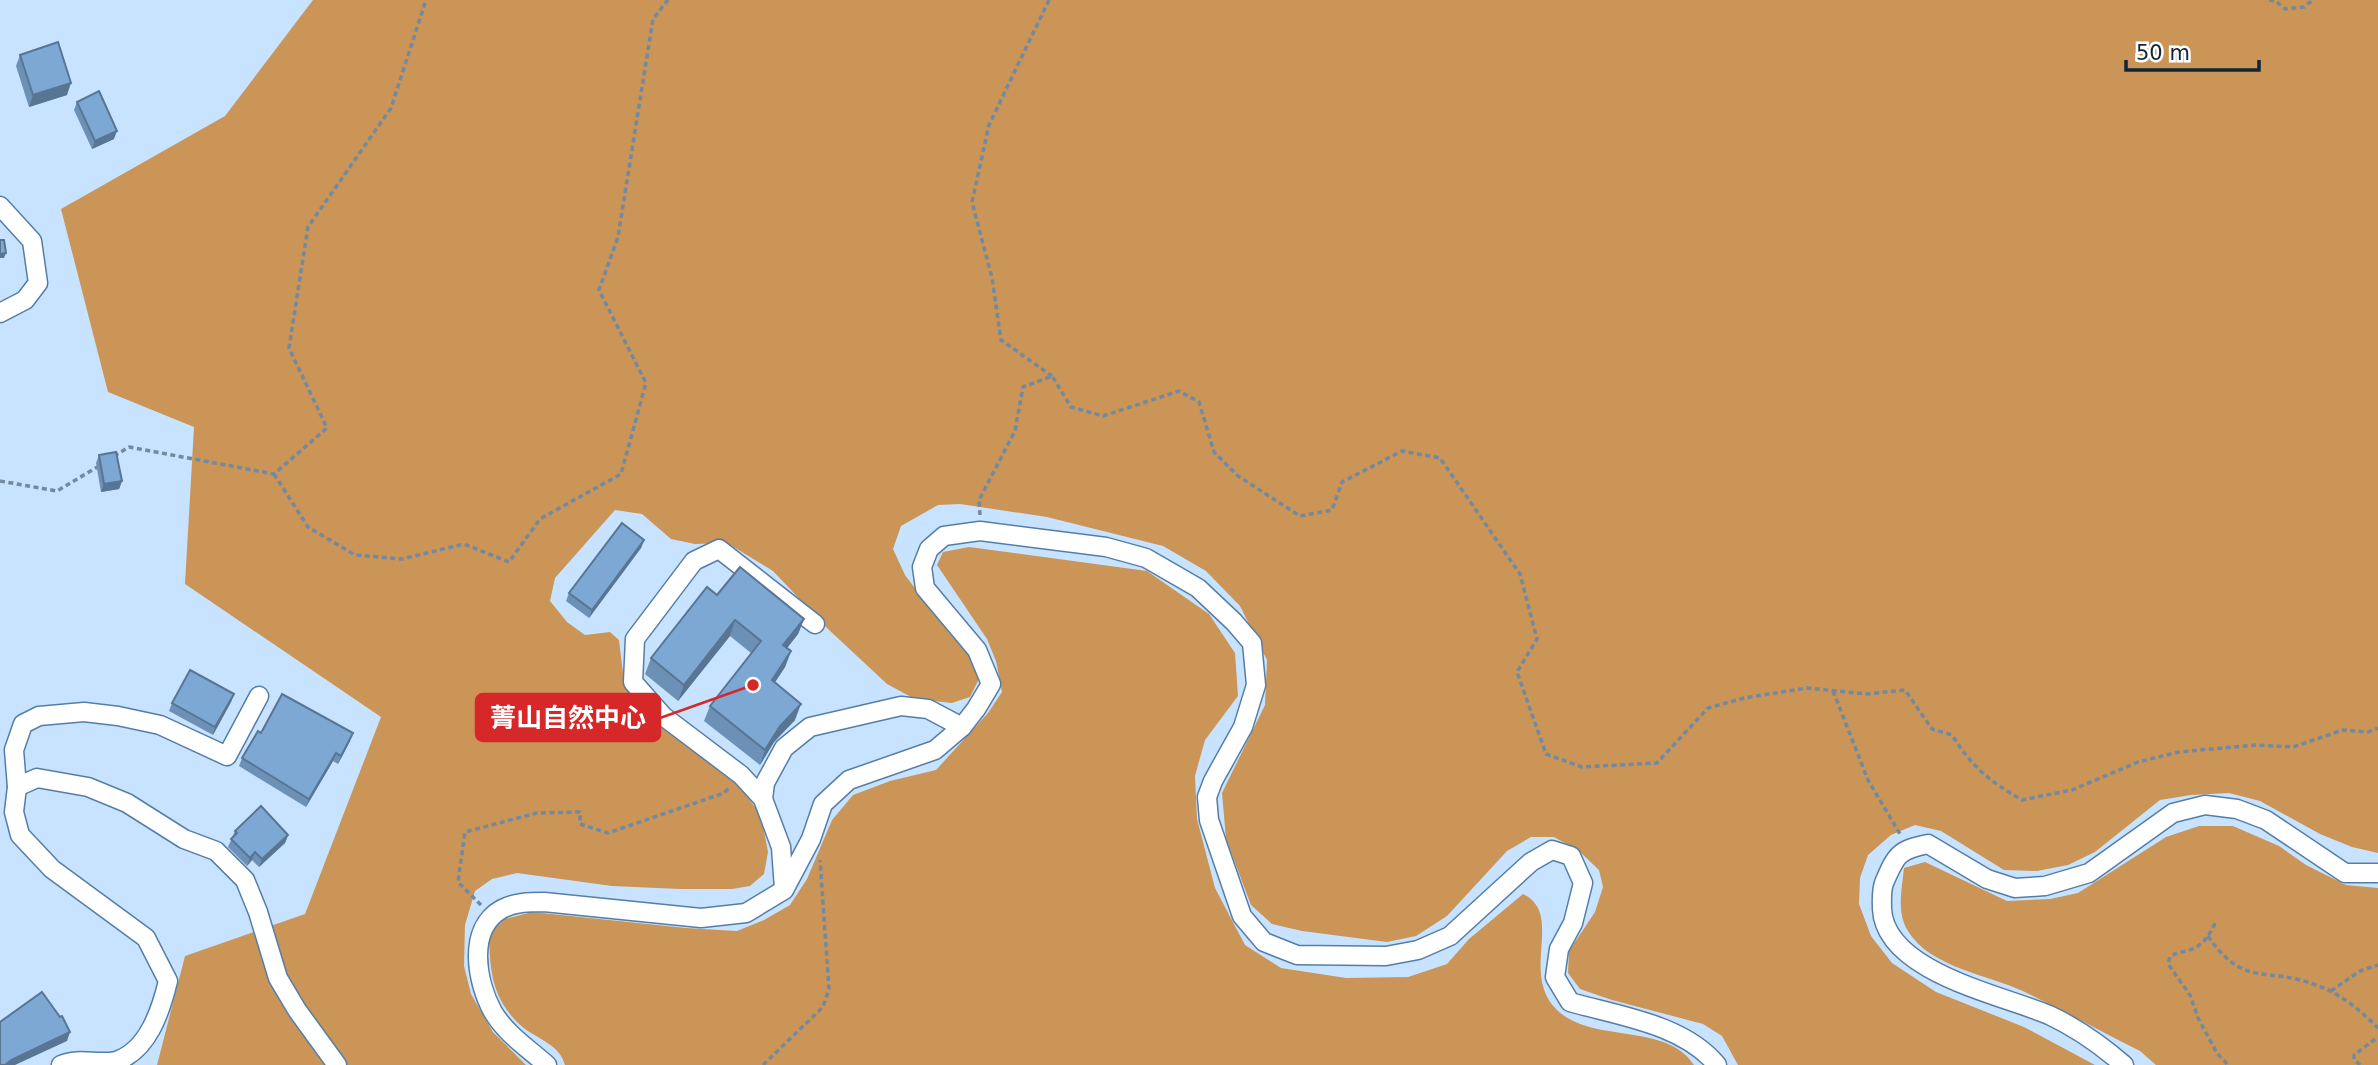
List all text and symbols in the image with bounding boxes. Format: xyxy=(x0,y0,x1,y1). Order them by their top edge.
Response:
scale bar xyxy=(2126,28,2259,72)
text: 50 m xyxy=(2136,41,2190,65)
callout: 菁山自然中心 xyxy=(476,694,660,741)
text: 菁山自然中心 xyxy=(490,703,646,733)

